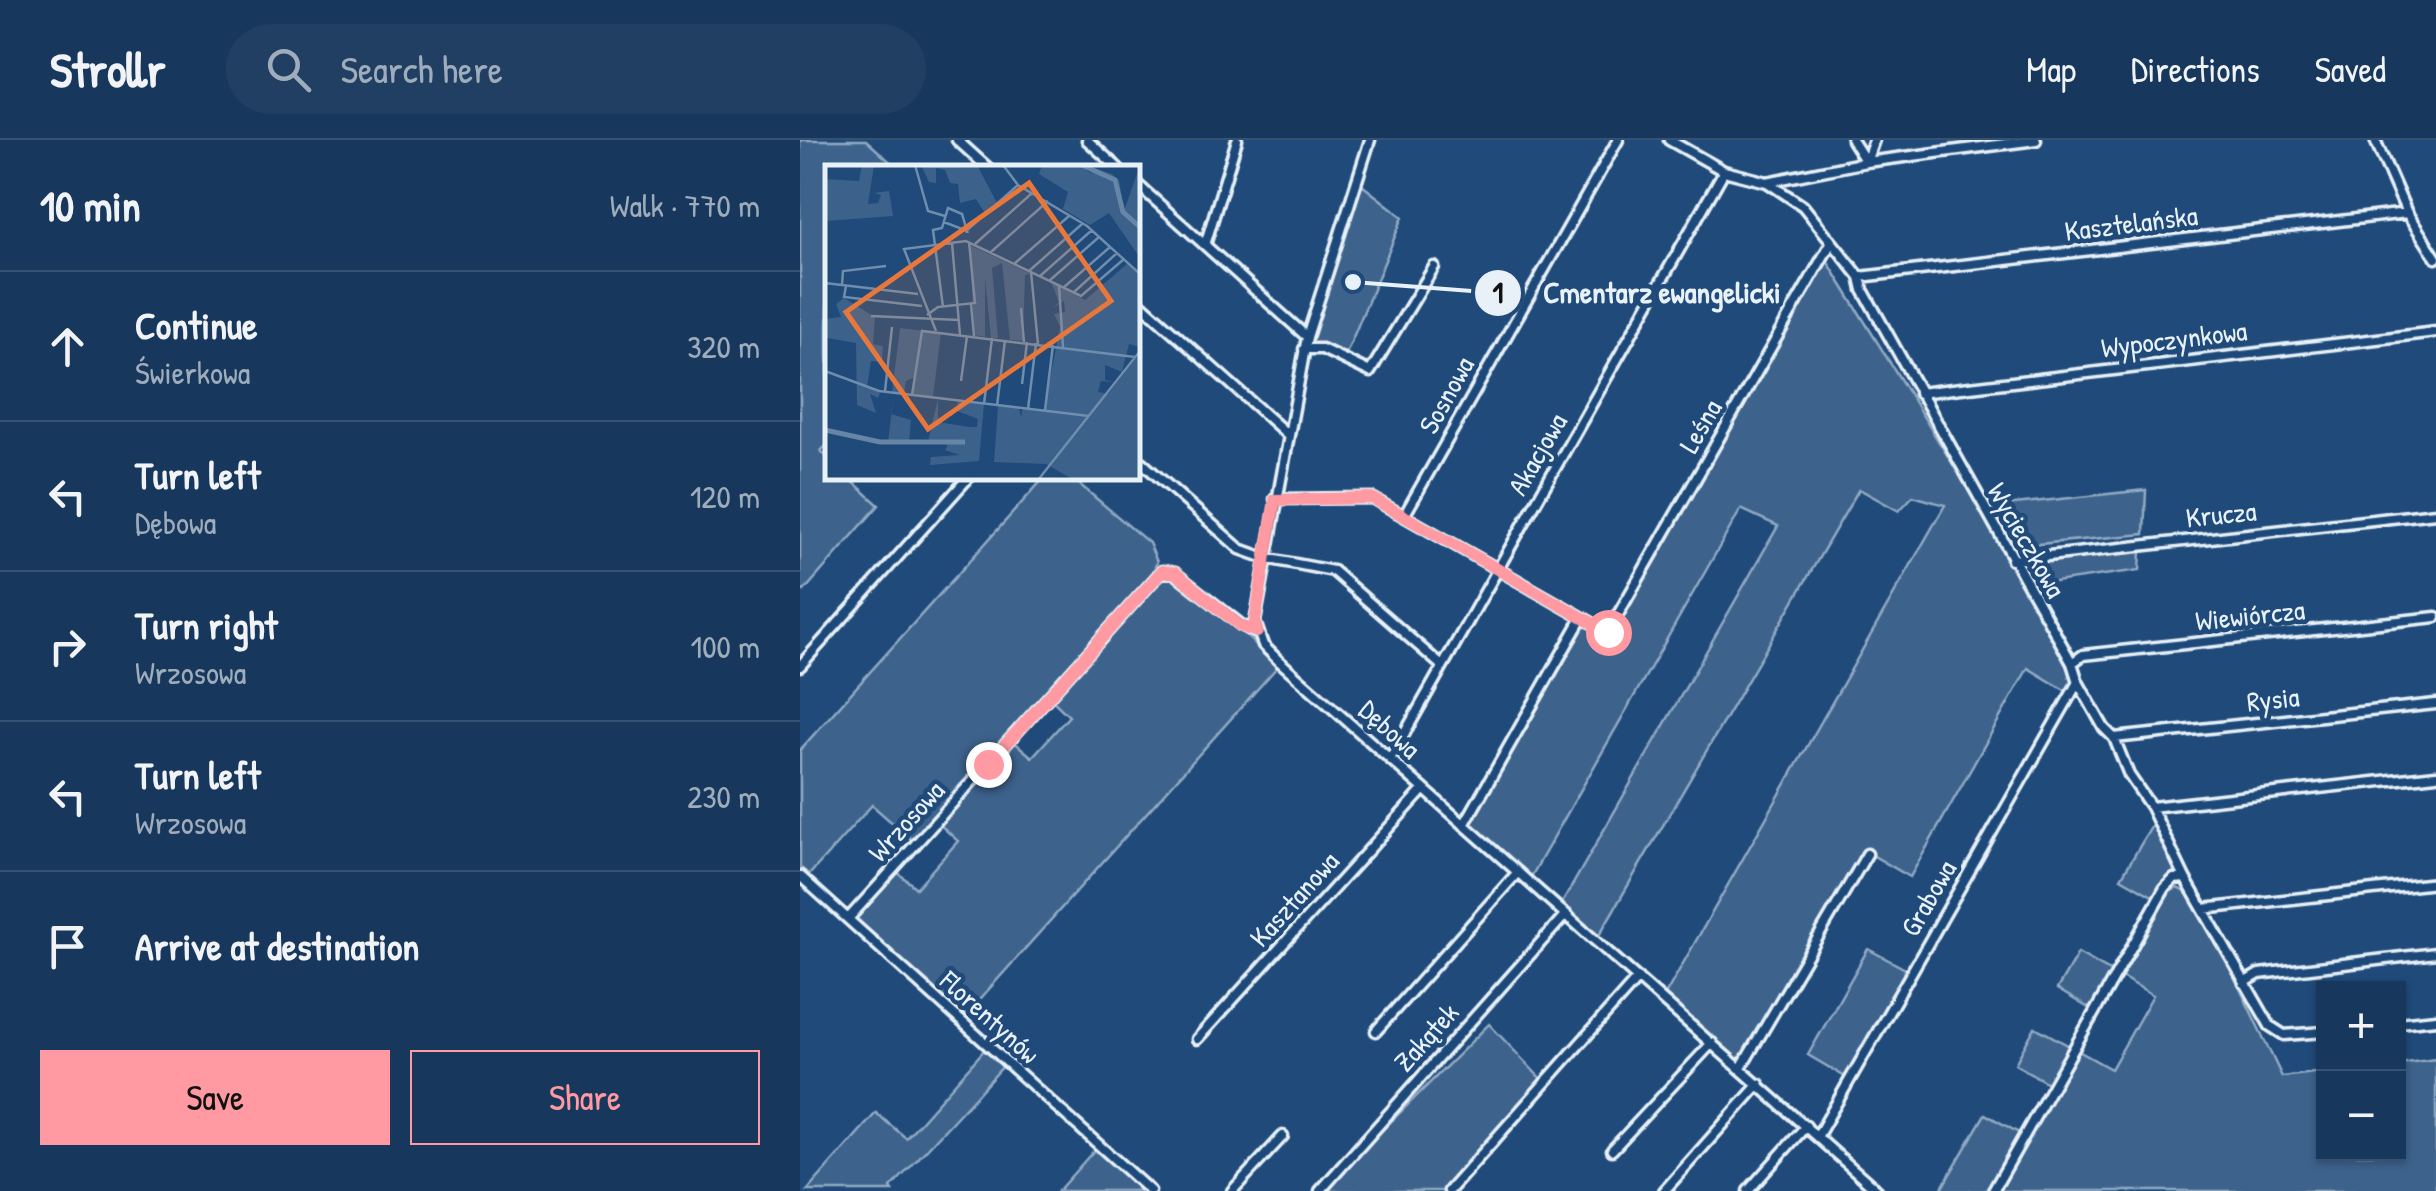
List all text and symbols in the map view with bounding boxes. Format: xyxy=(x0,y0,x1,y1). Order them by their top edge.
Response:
search box xyxy=(226,24,926,114)
text: Strollr xyxy=(50,37,166,102)
icon: search xyxy=(261,42,316,97)
text: Search here xyxy=(341,43,503,95)
text: Map xyxy=(2026,46,2076,93)
text: Directions xyxy=(2131,46,2260,93)
text: Saved xyxy=(2315,46,2386,93)
inset map xyxy=(825,165,1140,480)
text: 10 min xyxy=(40,177,141,234)
text: Walk · 770 m xyxy=(610,184,760,227)
street label: Kasztelańska xyxy=(2062,196,2200,250)
callout: Cmentarz ewangelicki xyxy=(1473,263,1801,323)
text: 1 xyxy=(1493,272,1504,312)
text: Cmentarz ewangelicki xyxy=(1543,272,1781,313)
text: Continue xyxy=(135,299,257,351)
street label: Wypoczynkowa xyxy=(2099,311,2249,367)
icon: ahead xyxy=(40,319,95,374)
text: 320 m xyxy=(687,325,760,368)
street label: Sosnowa xyxy=(1409,350,1483,440)
text: Świerkowa xyxy=(135,351,250,394)
street label: Leśna xyxy=(1670,392,1730,460)
street label: Akacjowa xyxy=(1498,406,1576,502)
text: Turn left xyxy=(135,449,260,501)
icon: left xyxy=(40,469,95,524)
text: 120 m xyxy=(690,475,760,518)
street label: Wycieczkowa xyxy=(1979,475,2075,605)
street label: Krucza xyxy=(2184,491,2258,537)
text: Dębowa xyxy=(135,501,216,544)
street label: Wiewiórcza xyxy=(2193,590,2307,640)
text: Turn right xyxy=(135,599,278,651)
route start xyxy=(1586,610,1632,656)
icon: right xyxy=(40,619,95,674)
text: 100 m xyxy=(691,625,760,668)
text: Wrzosowa xyxy=(135,651,246,694)
street label: Rysia xyxy=(2245,677,2301,721)
street label: Dębowa xyxy=(1351,691,1429,767)
route end xyxy=(966,742,1012,788)
text: Turn left xyxy=(135,749,260,801)
icon: left xyxy=(40,769,95,824)
street label: Wrzosowa xyxy=(859,772,953,870)
text: 230 m xyxy=(687,775,760,818)
text: Wrzosowa xyxy=(135,801,246,844)
street label: Kasztanowa xyxy=(1241,843,1347,955)
street label: Grabowa xyxy=(1891,853,1965,943)
icon: arrive xyxy=(40,919,95,974)
text: Arrive at destination xyxy=(135,920,419,972)
street label: Florentynów xyxy=(931,961,1048,1072)
map controls xyxy=(2316,981,2406,1161)
button: + xyxy=(2316,981,2406,1071)
street label: Zakątek xyxy=(1385,994,1467,1080)
button: Save xyxy=(40,1050,390,1145)
button: Share xyxy=(410,1050,760,1145)
button: − xyxy=(2316,1071,2406,1161)

